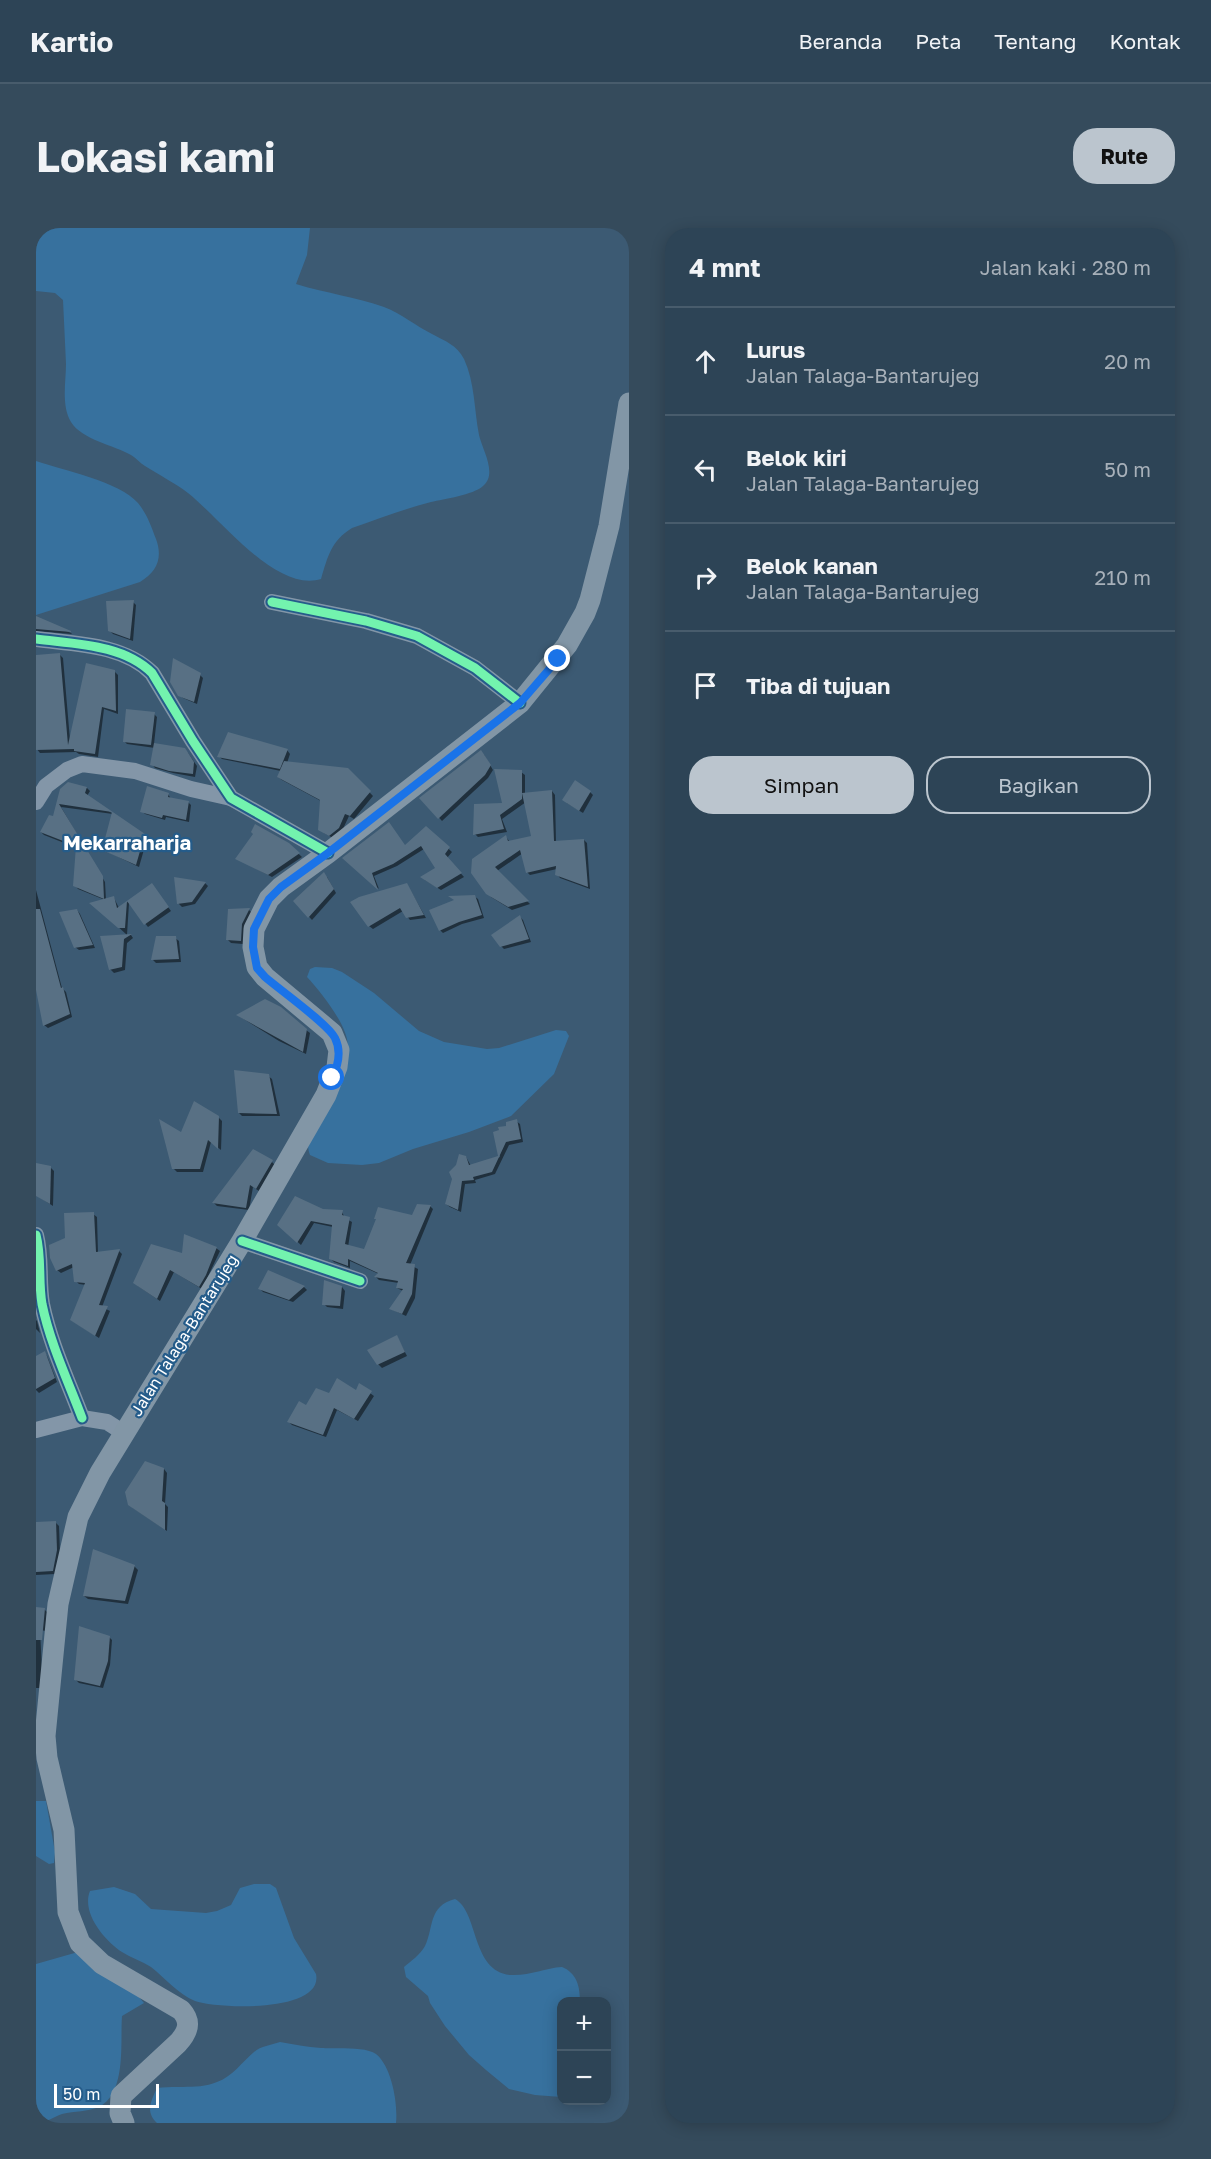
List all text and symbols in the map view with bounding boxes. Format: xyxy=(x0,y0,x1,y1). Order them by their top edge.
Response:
text: Kartio xyxy=(30,25,113,58)
text: Beranda xyxy=(799,28,882,54)
text: Peta xyxy=(915,28,961,54)
text: Tentang xyxy=(994,28,1076,54)
text: Kontak xyxy=(1109,28,1181,54)
button: Rute xyxy=(1073,128,1175,184)
text: Lokasi kami xyxy=(36,131,276,181)
text: 4 mnt xyxy=(689,252,761,283)
text: Jalan kaki · 280 m xyxy=(980,255,1151,279)
text: Lurus xyxy=(746,336,805,363)
icon: ahead xyxy=(689,345,722,378)
text: 20 m xyxy=(1104,349,1151,373)
text: Jalan Talaga-Bantarujeg xyxy=(746,363,979,387)
text: Belok kiri xyxy=(746,444,847,471)
icon: left xyxy=(689,453,722,486)
text: 50 m xyxy=(1104,457,1151,481)
text: Jalan Talaga-Bantarujeg xyxy=(746,471,979,495)
text: Belok kanan xyxy=(746,552,878,579)
icon: right xyxy=(689,561,722,594)
text: 210 m xyxy=(1095,565,1151,589)
text: Jalan Talaga-Bantarujeg xyxy=(746,579,979,603)
route end xyxy=(544,645,570,671)
icon: arrive xyxy=(689,669,722,702)
text: Tiba di tujuan xyxy=(746,672,890,699)
button: Simpan xyxy=(689,756,914,814)
button: Bagikan xyxy=(926,756,1151,814)
district label: Mekarraharja xyxy=(63,830,191,854)
route start xyxy=(318,1064,344,1090)
street label: Jalan Talaga-Bantarujeg xyxy=(126,1251,242,1419)
map controls xyxy=(557,1997,611,2105)
button: + xyxy=(557,1997,611,2051)
button: − xyxy=(557,2051,611,2105)
scale bar xyxy=(54,2081,159,2108)
text: 50 m xyxy=(63,2084,100,2104)

